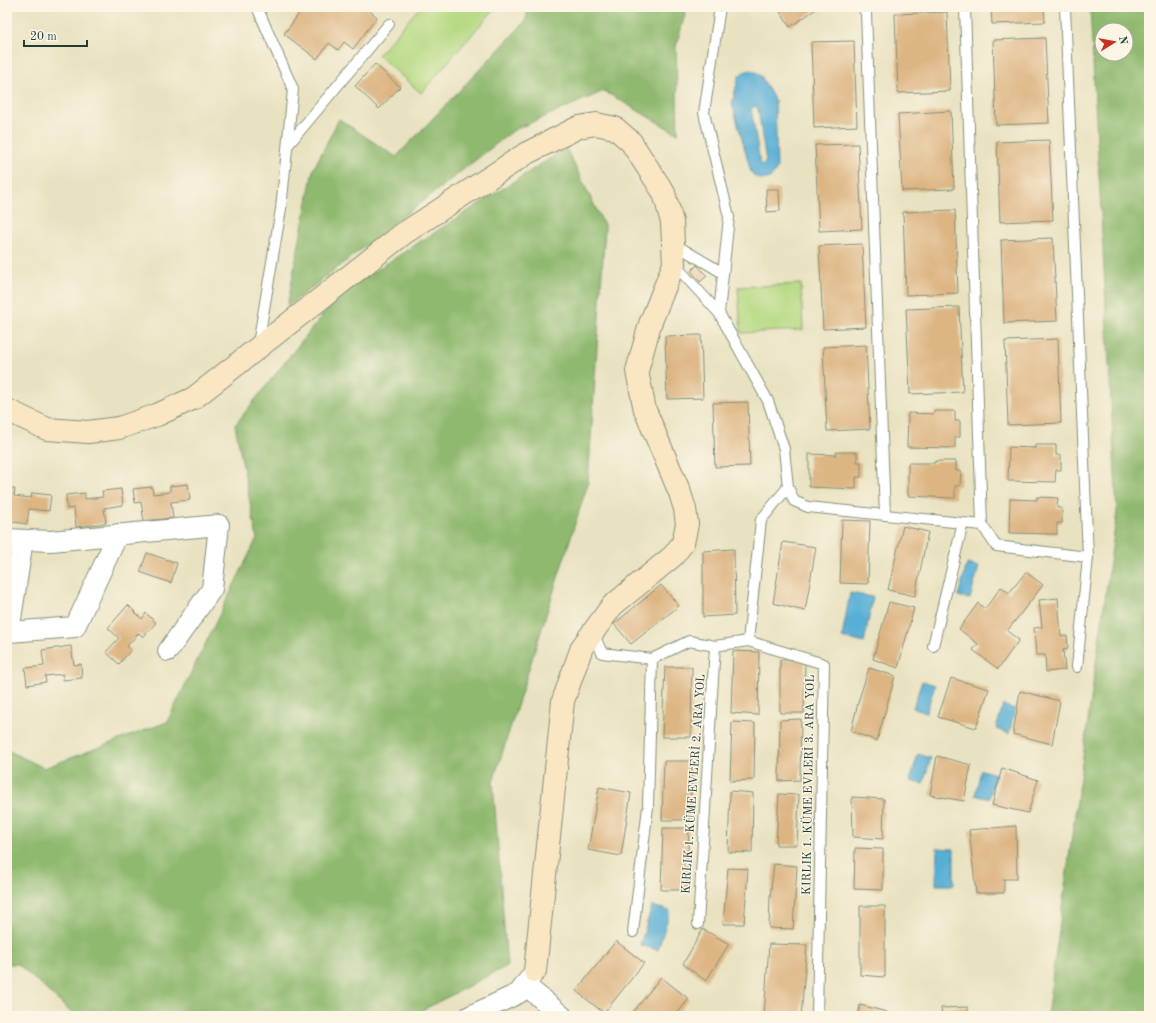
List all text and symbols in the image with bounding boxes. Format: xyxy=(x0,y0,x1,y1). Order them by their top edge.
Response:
scale bar xyxy=(24,22,87,48)
north arrow xyxy=(1094,22,1134,62)
text: 20 m xyxy=(30,31,57,43)
text: N xyxy=(1116,35,1129,46)
street label: KIRLIK 1. KÜME EVLERİ 2. ARA YOL xyxy=(676,673,708,894)
street label: KIRLIK 1. KÜME EVLERİ 3. ARA YOL xyxy=(797,675,817,895)

